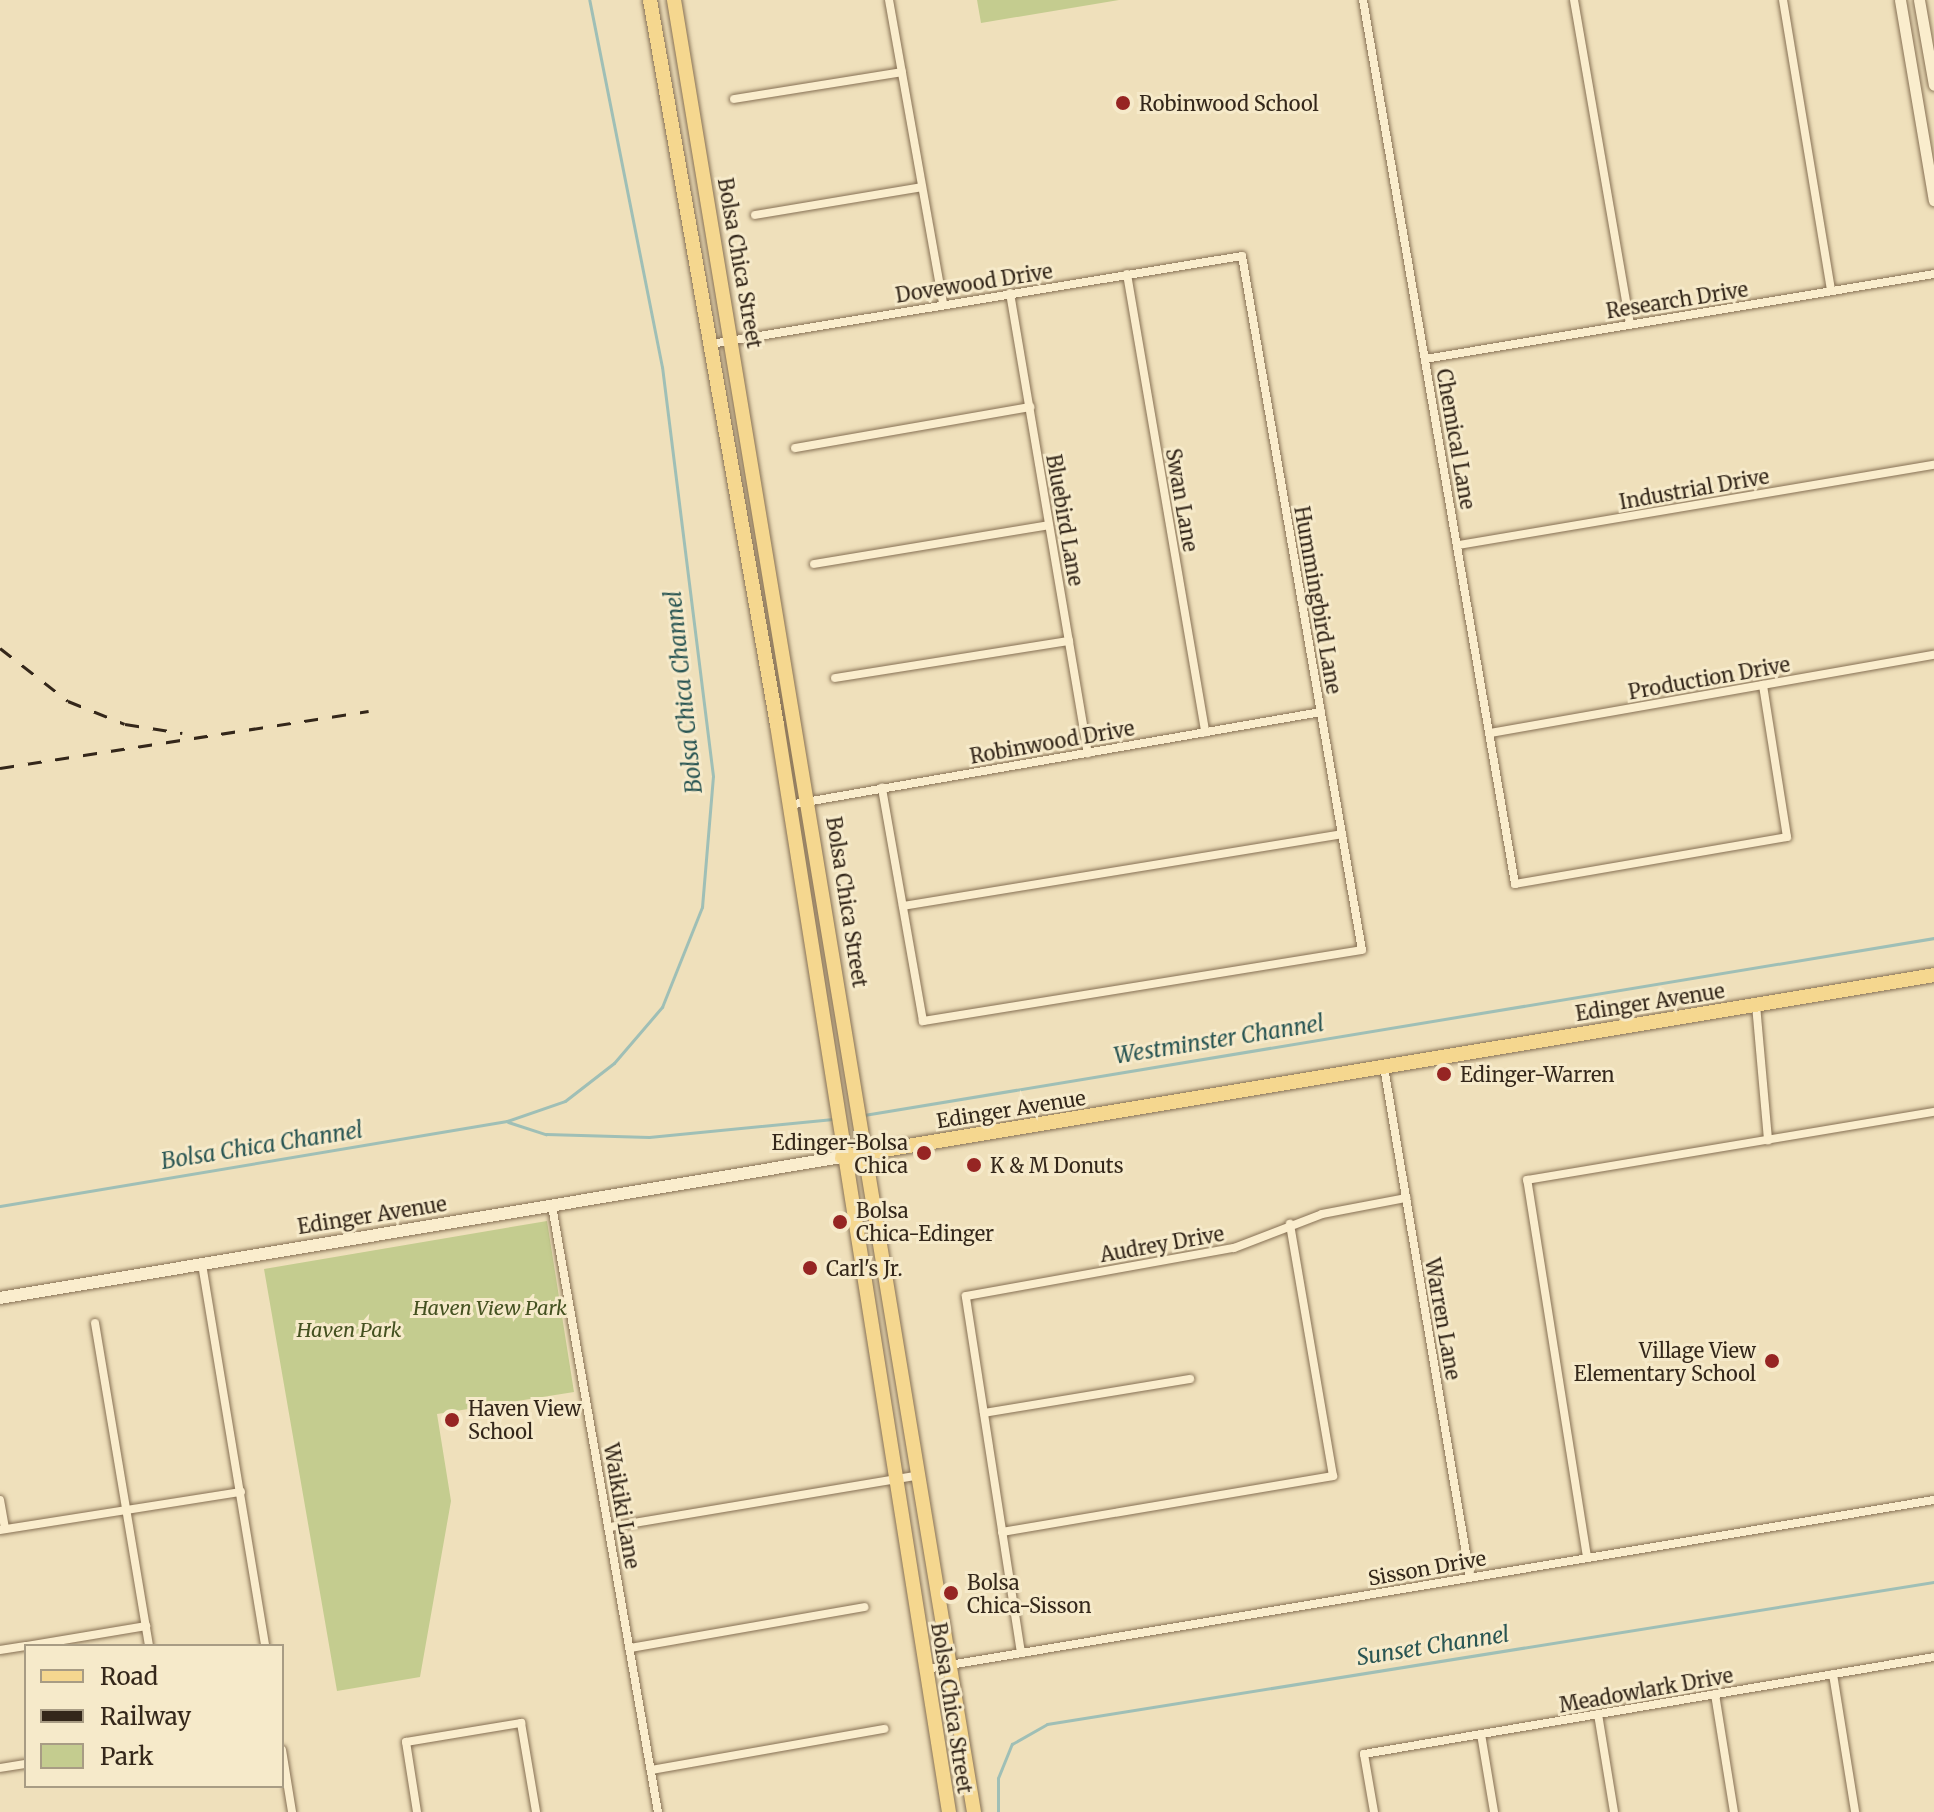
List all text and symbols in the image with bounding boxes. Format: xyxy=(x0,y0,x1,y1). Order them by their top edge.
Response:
place label: Robinwood School xyxy=(1139,91,1319,115)
marker: Robinwood School xyxy=(1114,94,1132,112)
street label: Bolsa Chica Street xyxy=(713,176,767,350)
street label: Dovewood Drive xyxy=(894,259,1054,307)
street label: Research Drive xyxy=(1604,277,1750,323)
street label: Chemical Lane xyxy=(1432,367,1480,511)
street label: Swan Lane xyxy=(1161,446,1203,554)
street label: Bluebird Lane xyxy=(1042,452,1088,588)
street label: Industrial Drive xyxy=(1617,464,1771,514)
street label: Hummingbird Lane xyxy=(1290,504,1346,696)
water label: Bolsa Chica Channel xyxy=(660,589,708,795)
street label: Production Drive xyxy=(1626,652,1792,704)
street label: Robinwood Drive xyxy=(968,716,1136,768)
street label: Bolsa Chica Street xyxy=(822,815,872,989)
street label: Edinger Avenue xyxy=(1574,978,1726,1026)
water label: Westminster Channel xyxy=(1112,1010,1326,1070)
place label: Edinger-Warren xyxy=(1460,1062,1615,1086)
marker: Edinger-Warren xyxy=(1435,1065,1453,1083)
street label: Edinger Avenue xyxy=(935,1085,1087,1133)
water label: Bolsa Chica Channel xyxy=(159,1117,365,1175)
place label: Edinger-Bolsa Chica xyxy=(772,1130,908,1177)
marker: Edinger-Bolsa Chica xyxy=(915,1144,933,1162)
place label: K & M Donuts xyxy=(990,1153,1124,1177)
marker: K & M Donuts xyxy=(965,1156,983,1174)
street label: Edinger Avenue xyxy=(296,1191,448,1239)
place label: Bolsa Chica-Edinger xyxy=(856,1198,994,1245)
marker: Bolsa Chica-Edinger xyxy=(831,1213,849,1231)
street label: Audrey Drive xyxy=(1098,1221,1226,1267)
place label: Carl's Jr. xyxy=(826,1256,903,1280)
street label: Warren Lane xyxy=(1420,1256,1466,1382)
marker: Carl's Jr. xyxy=(801,1259,819,1277)
park label: Haven View Park xyxy=(413,1295,567,1319)
park label: Haven Park xyxy=(297,1317,401,1341)
place label: Village View Elementary School xyxy=(1574,1338,1756,1385)
marker: Village View Elementary School xyxy=(1763,1352,1781,1370)
place label: Haven View School xyxy=(468,1396,581,1443)
marker: Haven View School xyxy=(443,1411,461,1429)
street label: Waikiki Lane xyxy=(599,1441,645,1571)
street label: Sisson Drive xyxy=(1366,1546,1488,1590)
place label: Bolsa Chica-Sisson xyxy=(967,1570,1092,1617)
marker: Bolsa Chica-Sisson xyxy=(942,1584,960,1602)
street label: Bolsa Chica Street xyxy=(927,1621,977,1795)
water label: Sunset Channel xyxy=(1355,1621,1511,1671)
legend xyxy=(24,1644,284,1788)
text: Road xyxy=(100,1661,158,1692)
street label: Meadowlark Drive xyxy=(1557,1663,1735,1717)
text: Railway xyxy=(100,1701,191,1732)
text: Park xyxy=(100,1741,153,1772)

